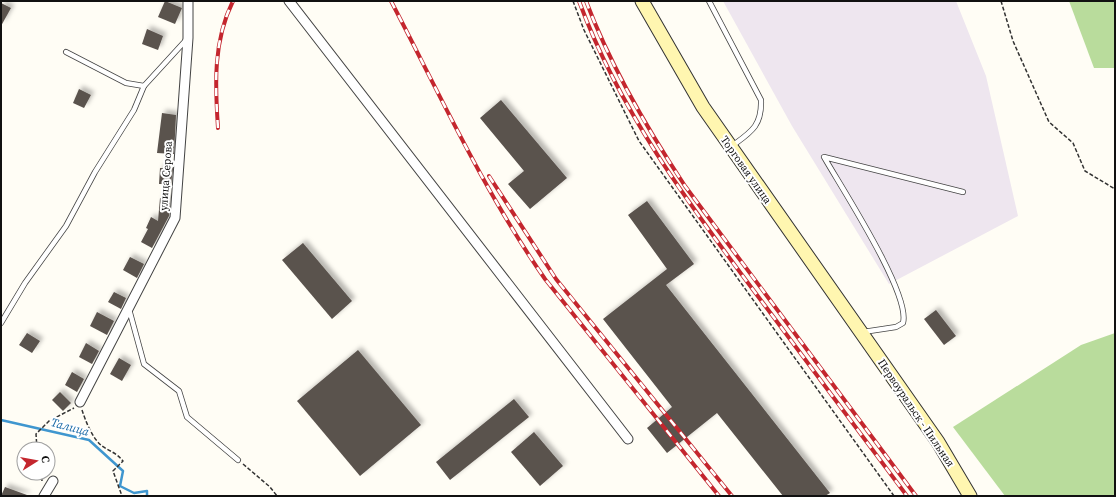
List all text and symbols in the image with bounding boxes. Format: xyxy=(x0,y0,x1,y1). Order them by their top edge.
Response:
street label: Торговая улица xyxy=(717,133,775,207)
street label: улица Серова xyxy=(156,140,176,211)
street label: Первоуральск - Пильная xyxy=(874,356,958,470)
water label: Талица xyxy=(49,414,92,440)
north arrow xyxy=(16,441,56,481)
text: С xyxy=(37,454,53,464)

